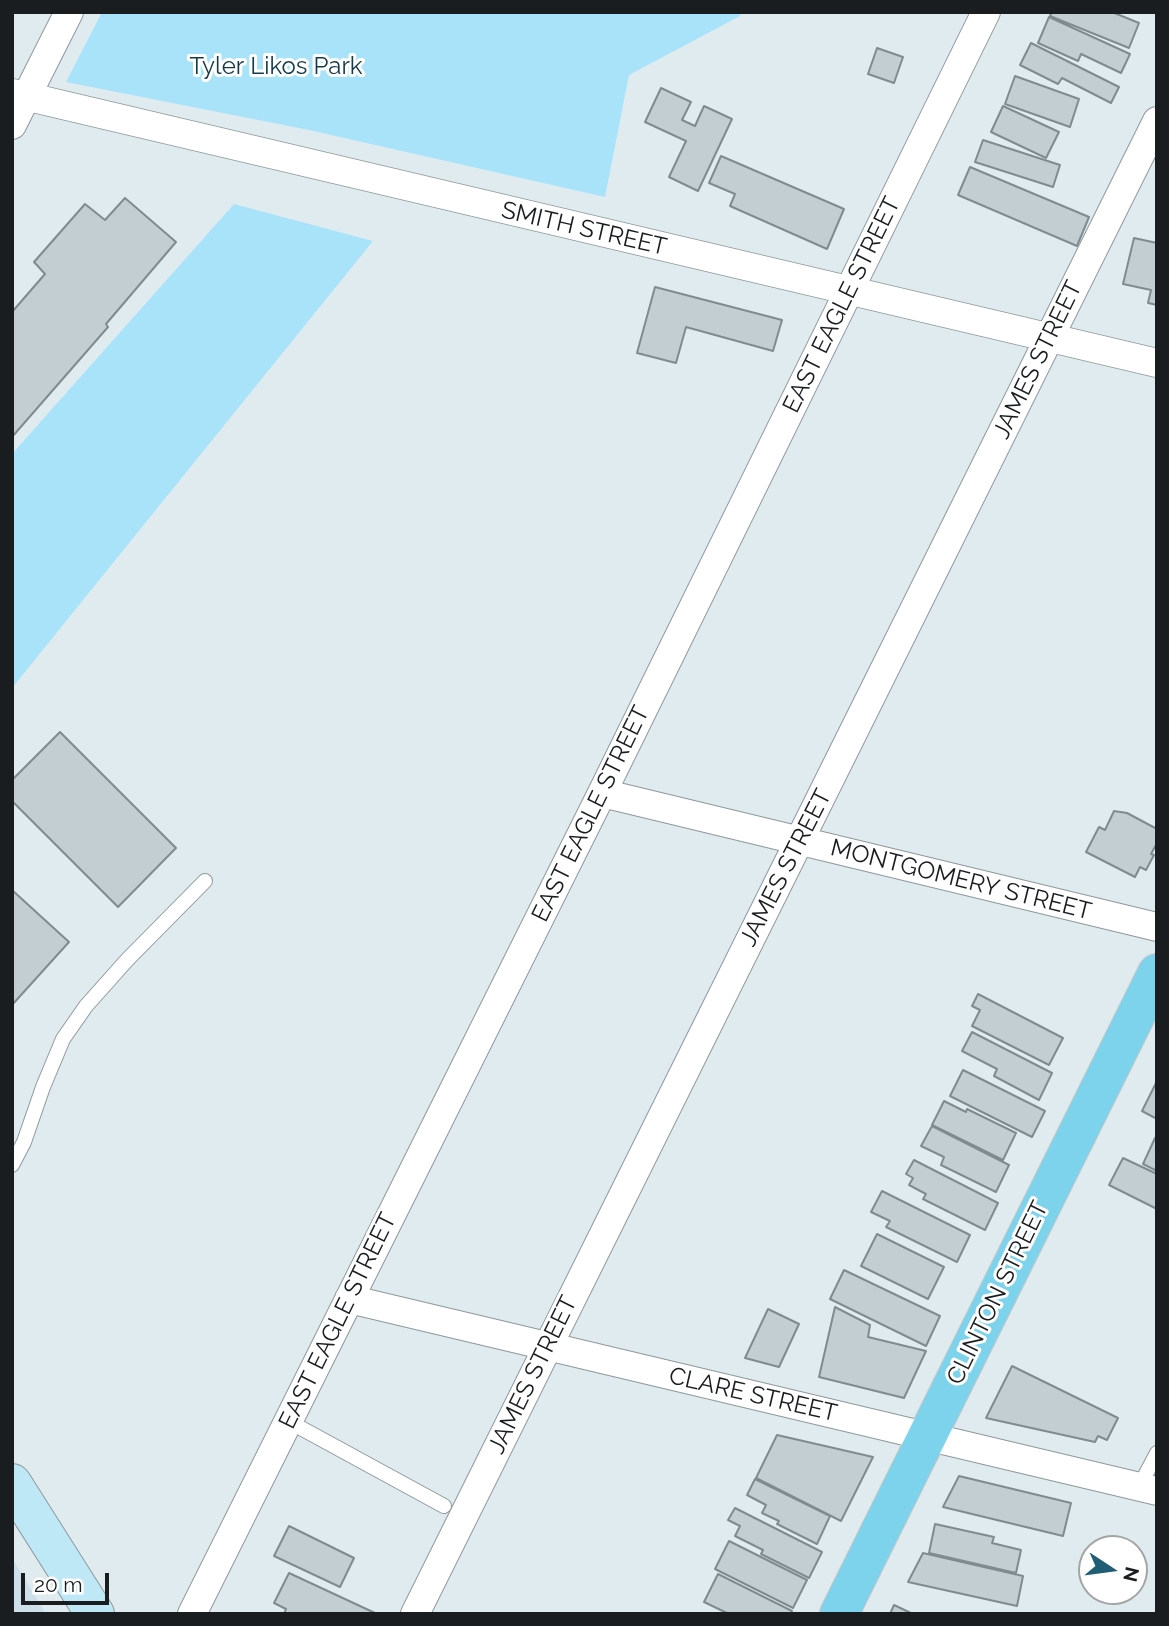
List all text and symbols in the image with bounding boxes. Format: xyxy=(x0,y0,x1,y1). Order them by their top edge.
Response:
park label: Tyler Likos Park xyxy=(189,53,363,81)
street label: EAST EAGLE STREET xyxy=(777,192,907,418)
street label: SMITH STREET xyxy=(499,196,669,262)
street label: JAMES STREET xyxy=(987,276,1089,444)
street label: EAST EAGLE STREET xyxy=(526,701,656,927)
street label: JAMES STREET xyxy=(734,785,838,951)
street label: MONTGOMERY STREET xyxy=(828,834,1094,926)
street label: CLINTON STREET xyxy=(941,1197,1055,1389)
street label: EAST EAGLE STREET xyxy=(273,1208,403,1434)
street label: JAMES STREET xyxy=(482,1291,584,1459)
street label: CLARE STREET xyxy=(666,1362,840,1428)
north arrow xyxy=(1078,1535,1148,1605)
scale bar xyxy=(24,1560,112,1604)
text: N xyxy=(1119,1565,1144,1584)
text: 20 m xyxy=(34,1572,82,1597)

